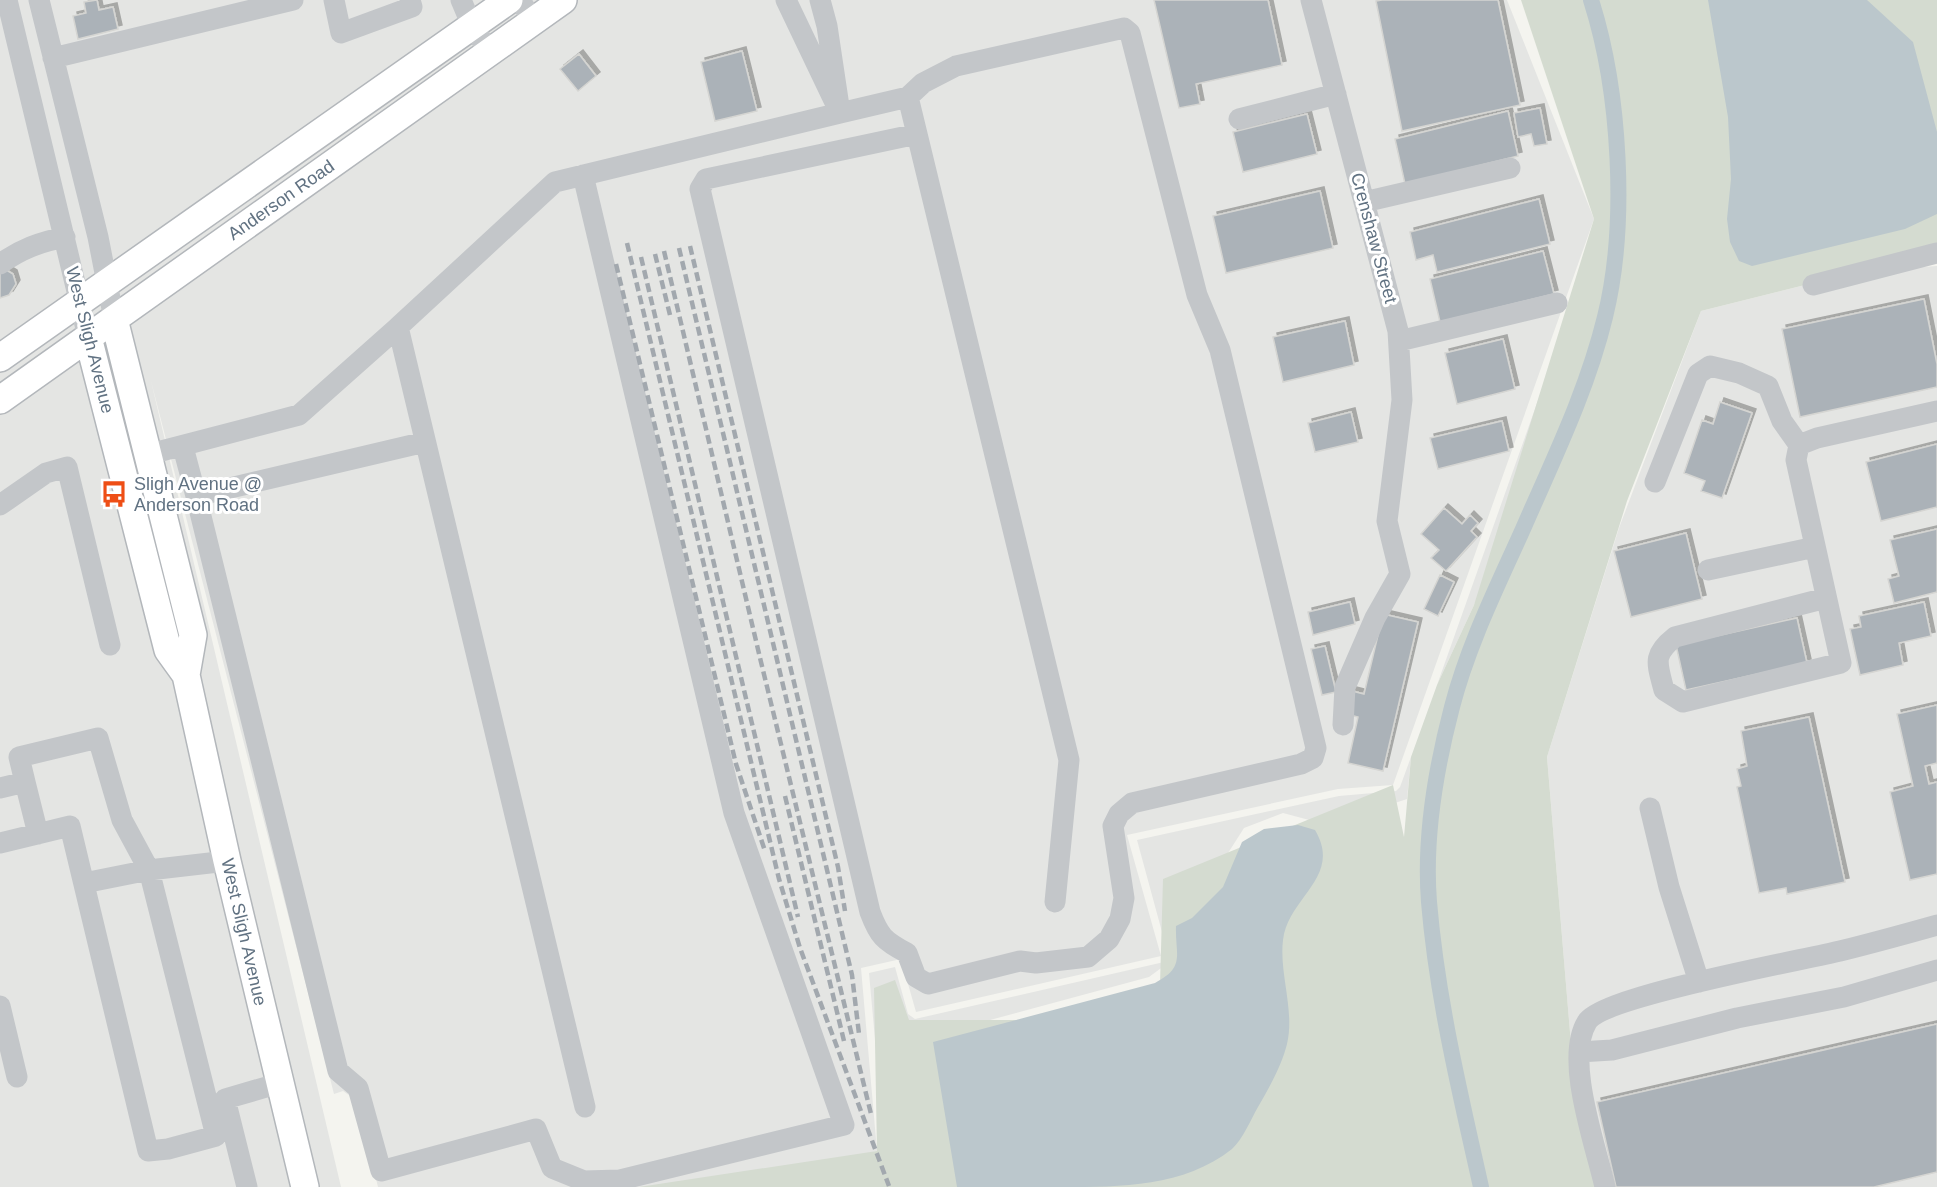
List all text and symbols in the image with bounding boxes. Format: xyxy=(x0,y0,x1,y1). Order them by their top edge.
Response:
street label: Anderson Road xyxy=(224,156,338,244)
street label: Crenshaw Street xyxy=(1347,171,1401,305)
street label: West Sligh Avenue xyxy=(62,265,118,415)
place label: Sligh Avenue @ Anderson Road xyxy=(134,474,262,515)
bus stop icon: Sligh Avenue @ Anderson Road xyxy=(99,479,129,509)
street label: West Sligh Avenue xyxy=(217,856,271,1008)

